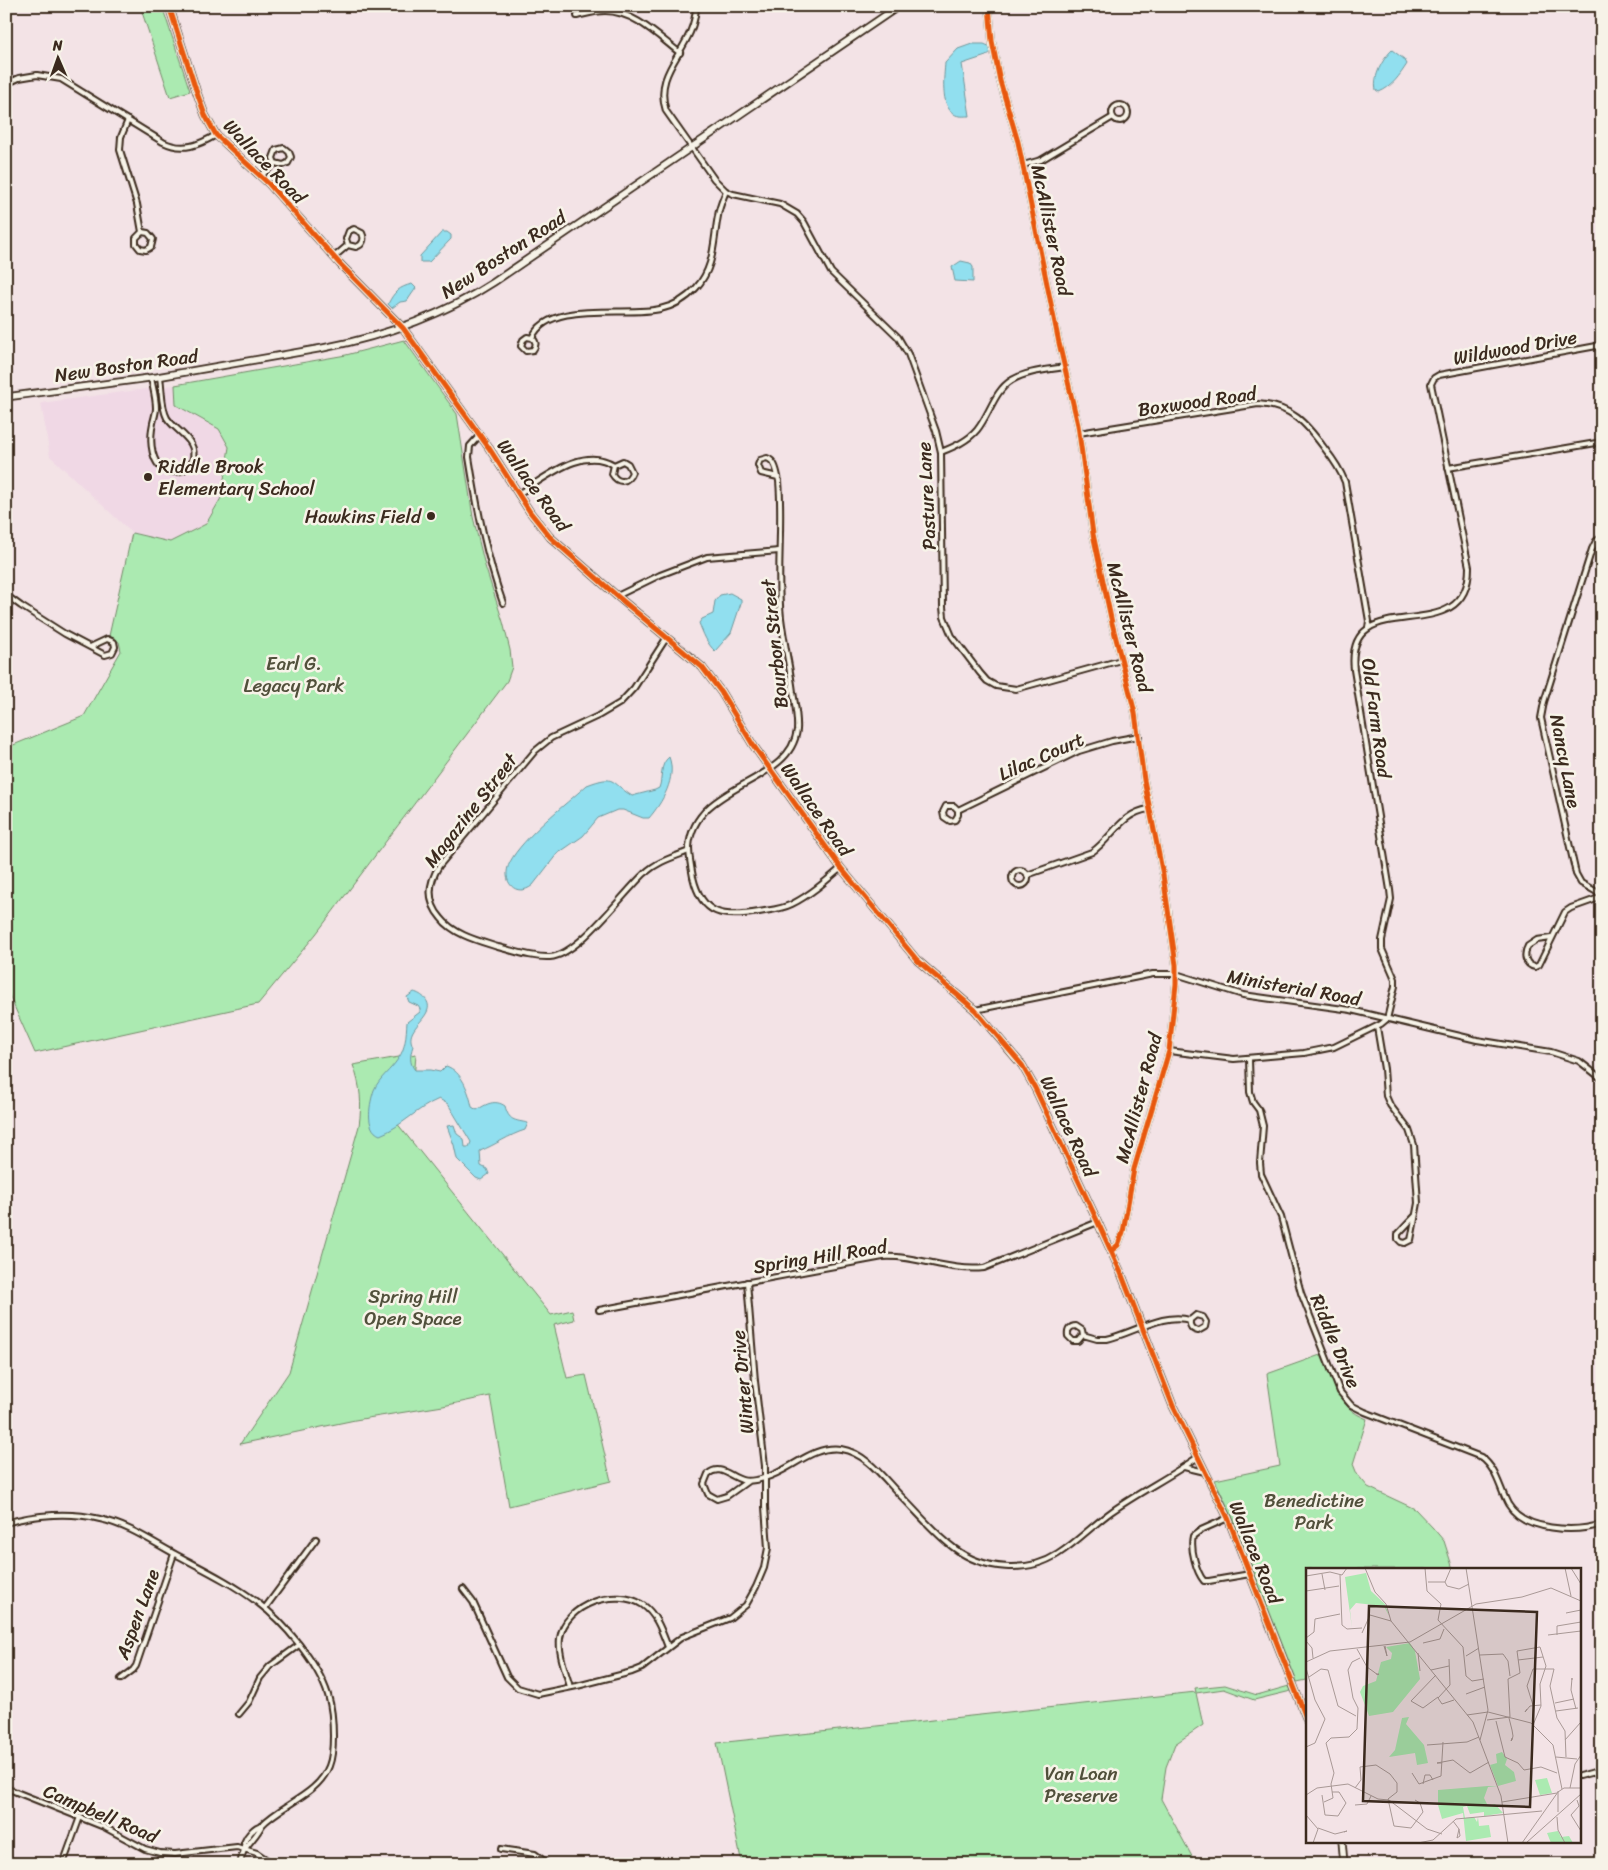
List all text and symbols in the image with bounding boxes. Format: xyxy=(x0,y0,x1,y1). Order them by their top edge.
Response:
north arrow xyxy=(32,32,82,82)
text: N xyxy=(51,33,63,58)
street label: Wallace Road xyxy=(215,111,316,213)
street label: McAllister Road xyxy=(1021,161,1082,301)
street label: New Boston Road xyxy=(434,201,574,308)
street label: Wildwood Drive xyxy=(1450,320,1580,375)
street label: New Boston Road xyxy=(52,339,201,392)
street label: Boxwood Road xyxy=(1136,377,1260,426)
street label: Wallace Road xyxy=(488,432,580,541)
street label: Pasture Lane xyxy=(907,441,946,551)
place label: Riddle Brook Elementary School xyxy=(158,450,315,505)
marker: Riddle Brook Elementary School xyxy=(142,471,154,483)
place label: Hawkins Field xyxy=(305,500,423,533)
marker: Hawkins Field xyxy=(425,510,437,522)
street label: McAllister Road xyxy=(1097,558,1162,698)
street label: Bourbon Street xyxy=(751,576,798,710)
park label: Earl G. Legacy Park xyxy=(244,647,344,702)
street label: Old Farm Road xyxy=(1352,656,1401,781)
street label: Nancy Lane xyxy=(1540,711,1591,811)
street label: Lilac Court xyxy=(993,723,1089,790)
street label: Magazine Street xyxy=(415,745,527,875)
street label: Wallace Road xyxy=(772,755,862,865)
street label: Ministerial Road xyxy=(1224,960,1365,1016)
street label: McAllister Road xyxy=(1105,1027,1172,1167)
street label: Wallace Road xyxy=(1031,1070,1107,1184)
street label: Spring Hill Road xyxy=(751,1229,891,1283)
park label: Spring Hill Open Space xyxy=(364,1280,462,1335)
street label: Riddle Drive xyxy=(1301,1289,1370,1394)
street label: Winter Drive xyxy=(722,1329,763,1435)
park label: Benedictine Park xyxy=(1264,1484,1364,1539)
street label: Wallace Road xyxy=(1220,1496,1292,1611)
street label: Aspen Lane xyxy=(106,1564,169,1665)
inset map xyxy=(1306,1568,1580,1842)
park label: Van Loan Preserve xyxy=(1044,1757,1118,1812)
street label: Campbell Road xyxy=(38,1774,165,1853)

